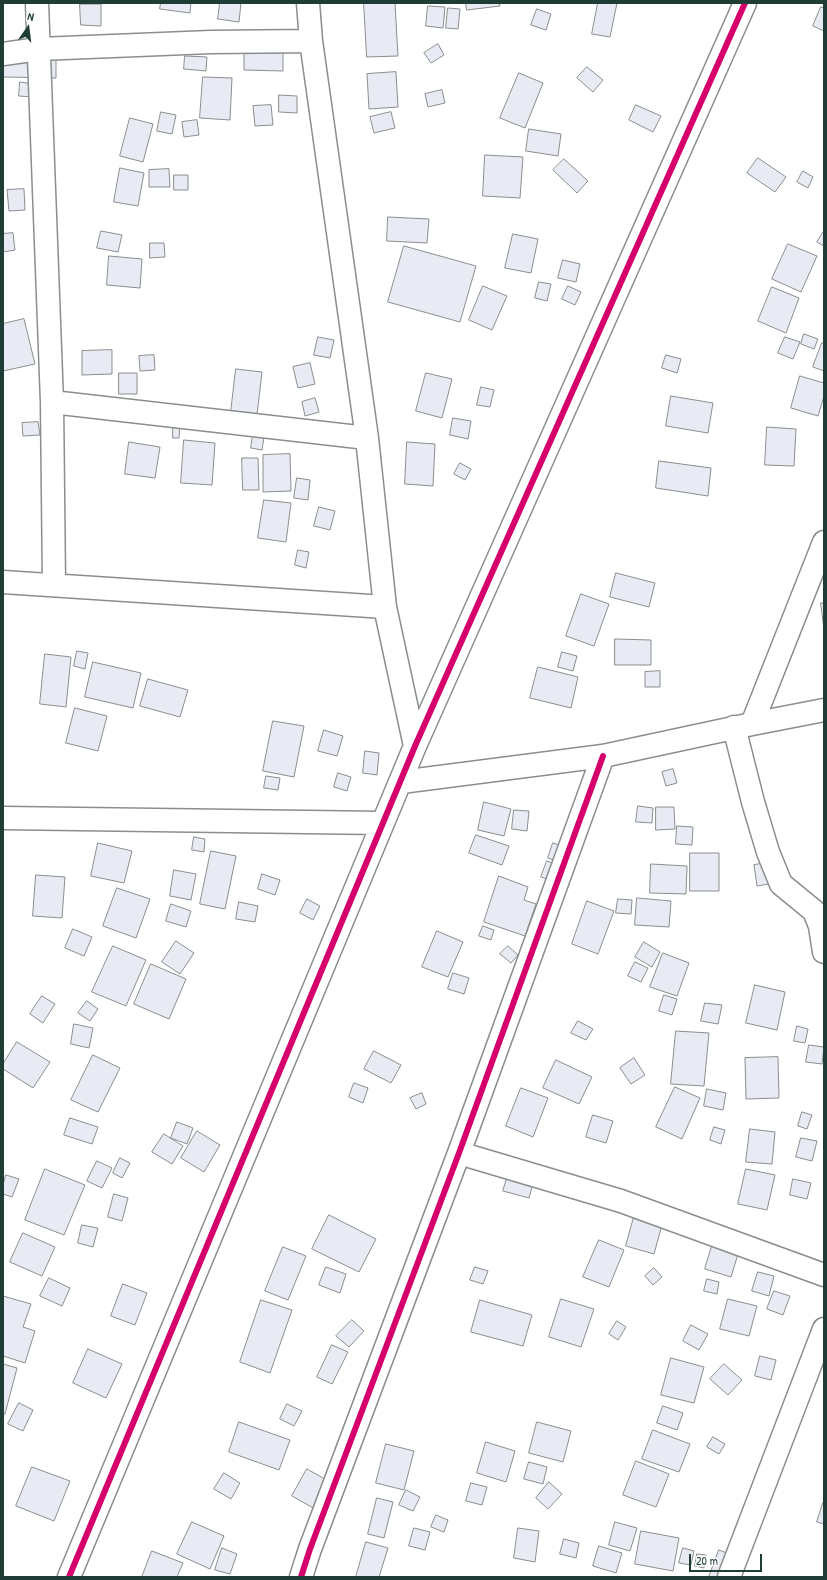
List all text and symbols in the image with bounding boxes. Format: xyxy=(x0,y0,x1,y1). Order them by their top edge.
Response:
north arrow xyxy=(8,8,48,48)
text: N xyxy=(26,9,35,24)
scale bar xyxy=(691,1546,764,1572)
text: 20 m xyxy=(696,1552,718,1569)

